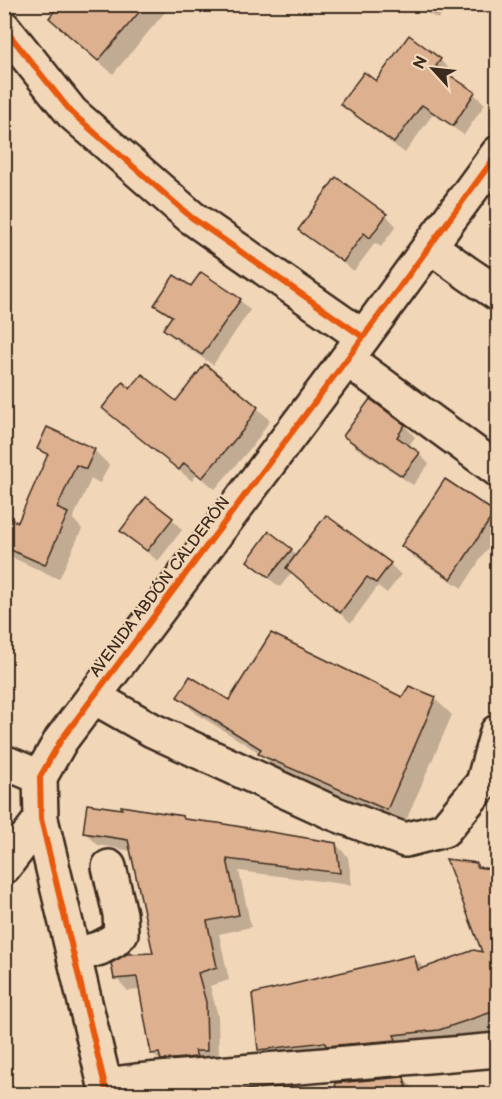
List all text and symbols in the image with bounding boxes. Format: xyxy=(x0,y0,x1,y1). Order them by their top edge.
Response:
north arrow xyxy=(403,39,463,99)
text: N xyxy=(410,53,432,73)
street label: AVENIDA ABDÓN CALDERÓN xyxy=(85,492,234,681)

